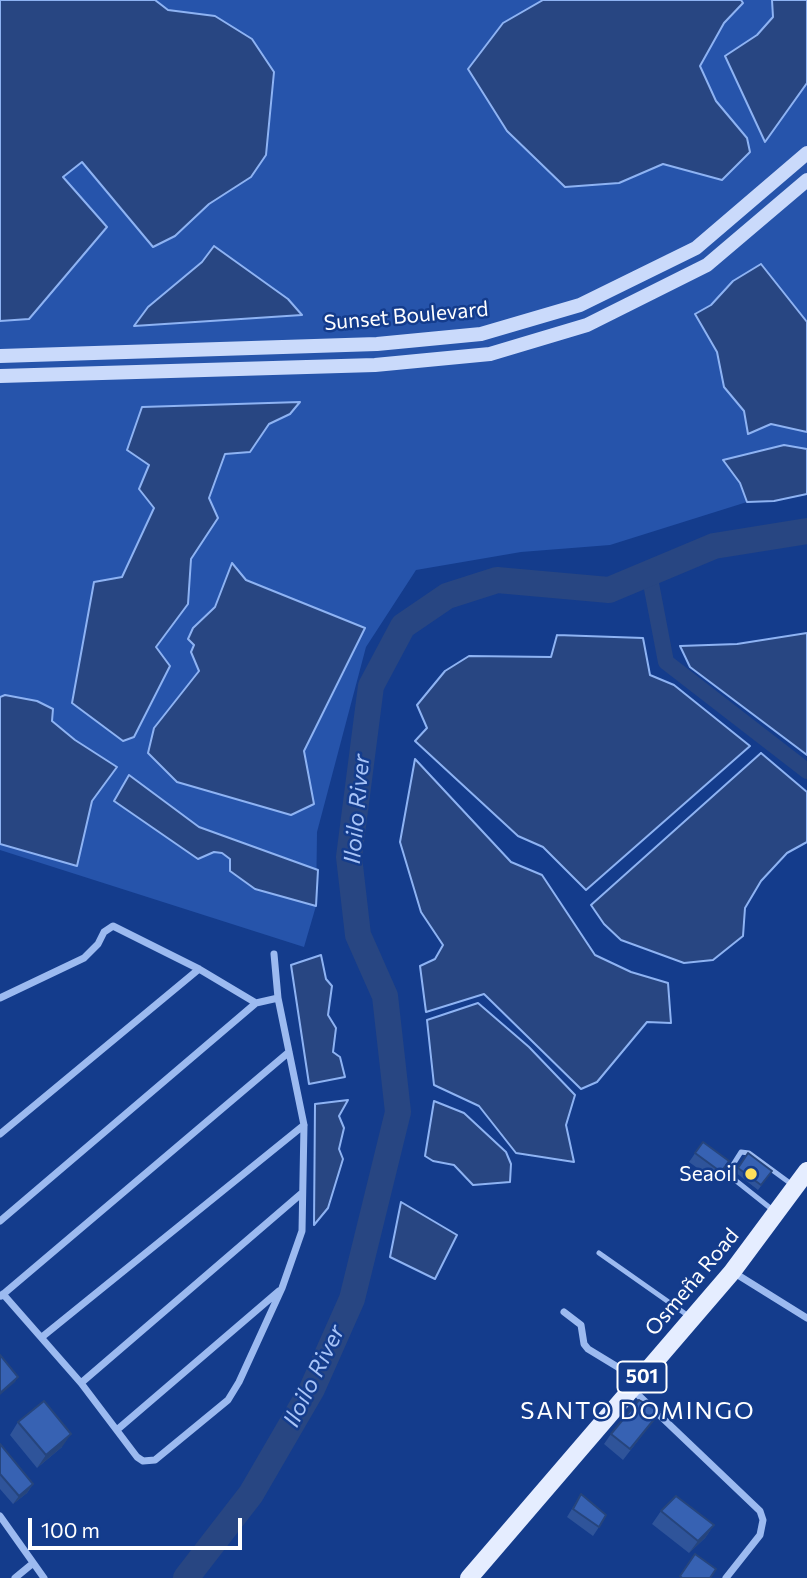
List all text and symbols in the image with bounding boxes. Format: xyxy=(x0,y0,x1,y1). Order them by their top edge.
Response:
street label: Sunset Boulevard xyxy=(323,296,489,336)
water label: Iloilo River xyxy=(338,753,376,865)
place label: Seaoil xyxy=(679,1161,737,1187)
marker: Seaoil xyxy=(743,1166,759,1182)
street label: Osmeña Road xyxy=(640,1223,744,1341)
water label: Iloilo River xyxy=(277,1320,351,1432)
road number: 501 xyxy=(618,1362,666,1392)
district label: SANTO DOMINGO xyxy=(522,1397,754,1425)
scale bar xyxy=(32,1504,245,1548)
text: 100 m xyxy=(41,1517,100,1542)

